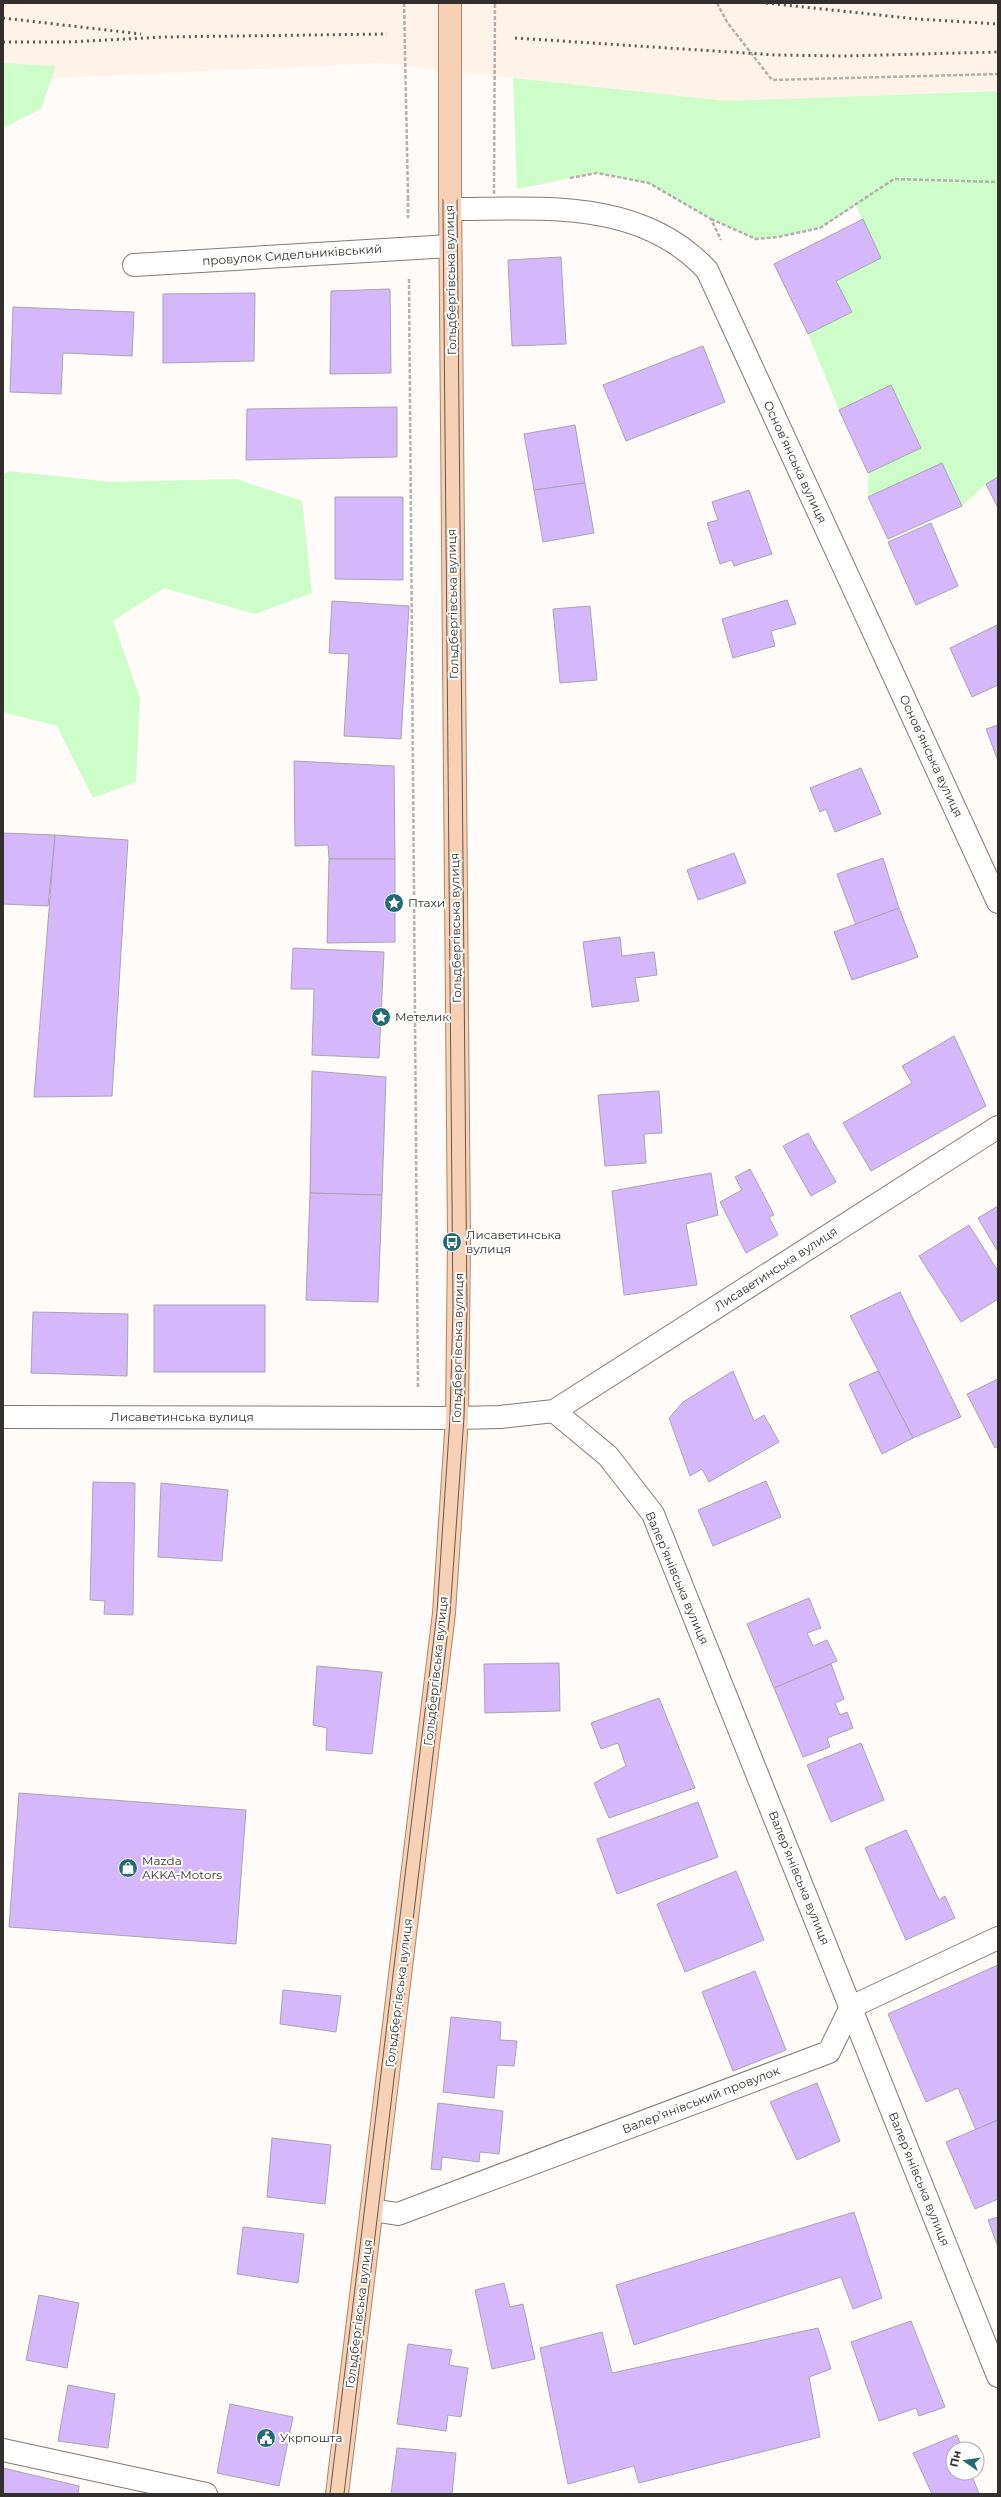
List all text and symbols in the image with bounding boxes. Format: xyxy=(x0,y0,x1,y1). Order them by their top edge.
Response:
street label: Гольдбергівська вулиця xyxy=(442,205,459,355)
street label: провулок Сидельниківський xyxy=(202,241,382,268)
street label: Основ’янська вулиця xyxy=(760,398,830,525)
street label: Гольдбергівська вулиця xyxy=(444,529,461,679)
street label: Основ’янська вулиця xyxy=(896,692,966,819)
street label: Гольдбергівська вулиця xyxy=(447,853,464,1003)
place icon: Птахи xyxy=(383,892,405,914)
place label: Птахи xyxy=(408,895,445,910)
place icon: Метелик xyxy=(370,1006,392,1028)
place label: Метелик xyxy=(395,1009,449,1024)
street label: Лисаветинська вулиця xyxy=(711,1223,840,1314)
place label: Лисаветинська вулиця xyxy=(466,1227,561,1256)
bus stop icon: Лисаветинська вулиця xyxy=(441,1231,463,1253)
street label: Гольдбергівська вулиця xyxy=(449,1273,466,1423)
street label: Лисаветинська вулиця xyxy=(110,1409,254,1424)
street label: Валер’янівська вулиця xyxy=(643,1509,712,1647)
street label: Гольдбергівська вулиця xyxy=(420,1595,451,1746)
street label: Валер’янівська вулиця xyxy=(766,1809,833,1947)
place label: Mazda AKKA-Motors xyxy=(142,1853,222,1882)
shop icon: Mazda AKKA-Motors xyxy=(117,1857,139,1879)
street label: Гольдбергівська вулиця xyxy=(382,1917,415,2068)
street label: Валер’янівський провулок xyxy=(620,2062,782,2137)
street label: Валер’янівська вулиця xyxy=(886,2110,953,2248)
street label: Гольдбергівська вулиця xyxy=(342,2238,375,2389)
public building icon: Укрпошта xyxy=(255,2427,277,2449)
place label: Укрпошта xyxy=(280,2430,342,2445)
north arrow xyxy=(945,2441,985,2481)
text: Пн xyxy=(947,2449,964,2468)

